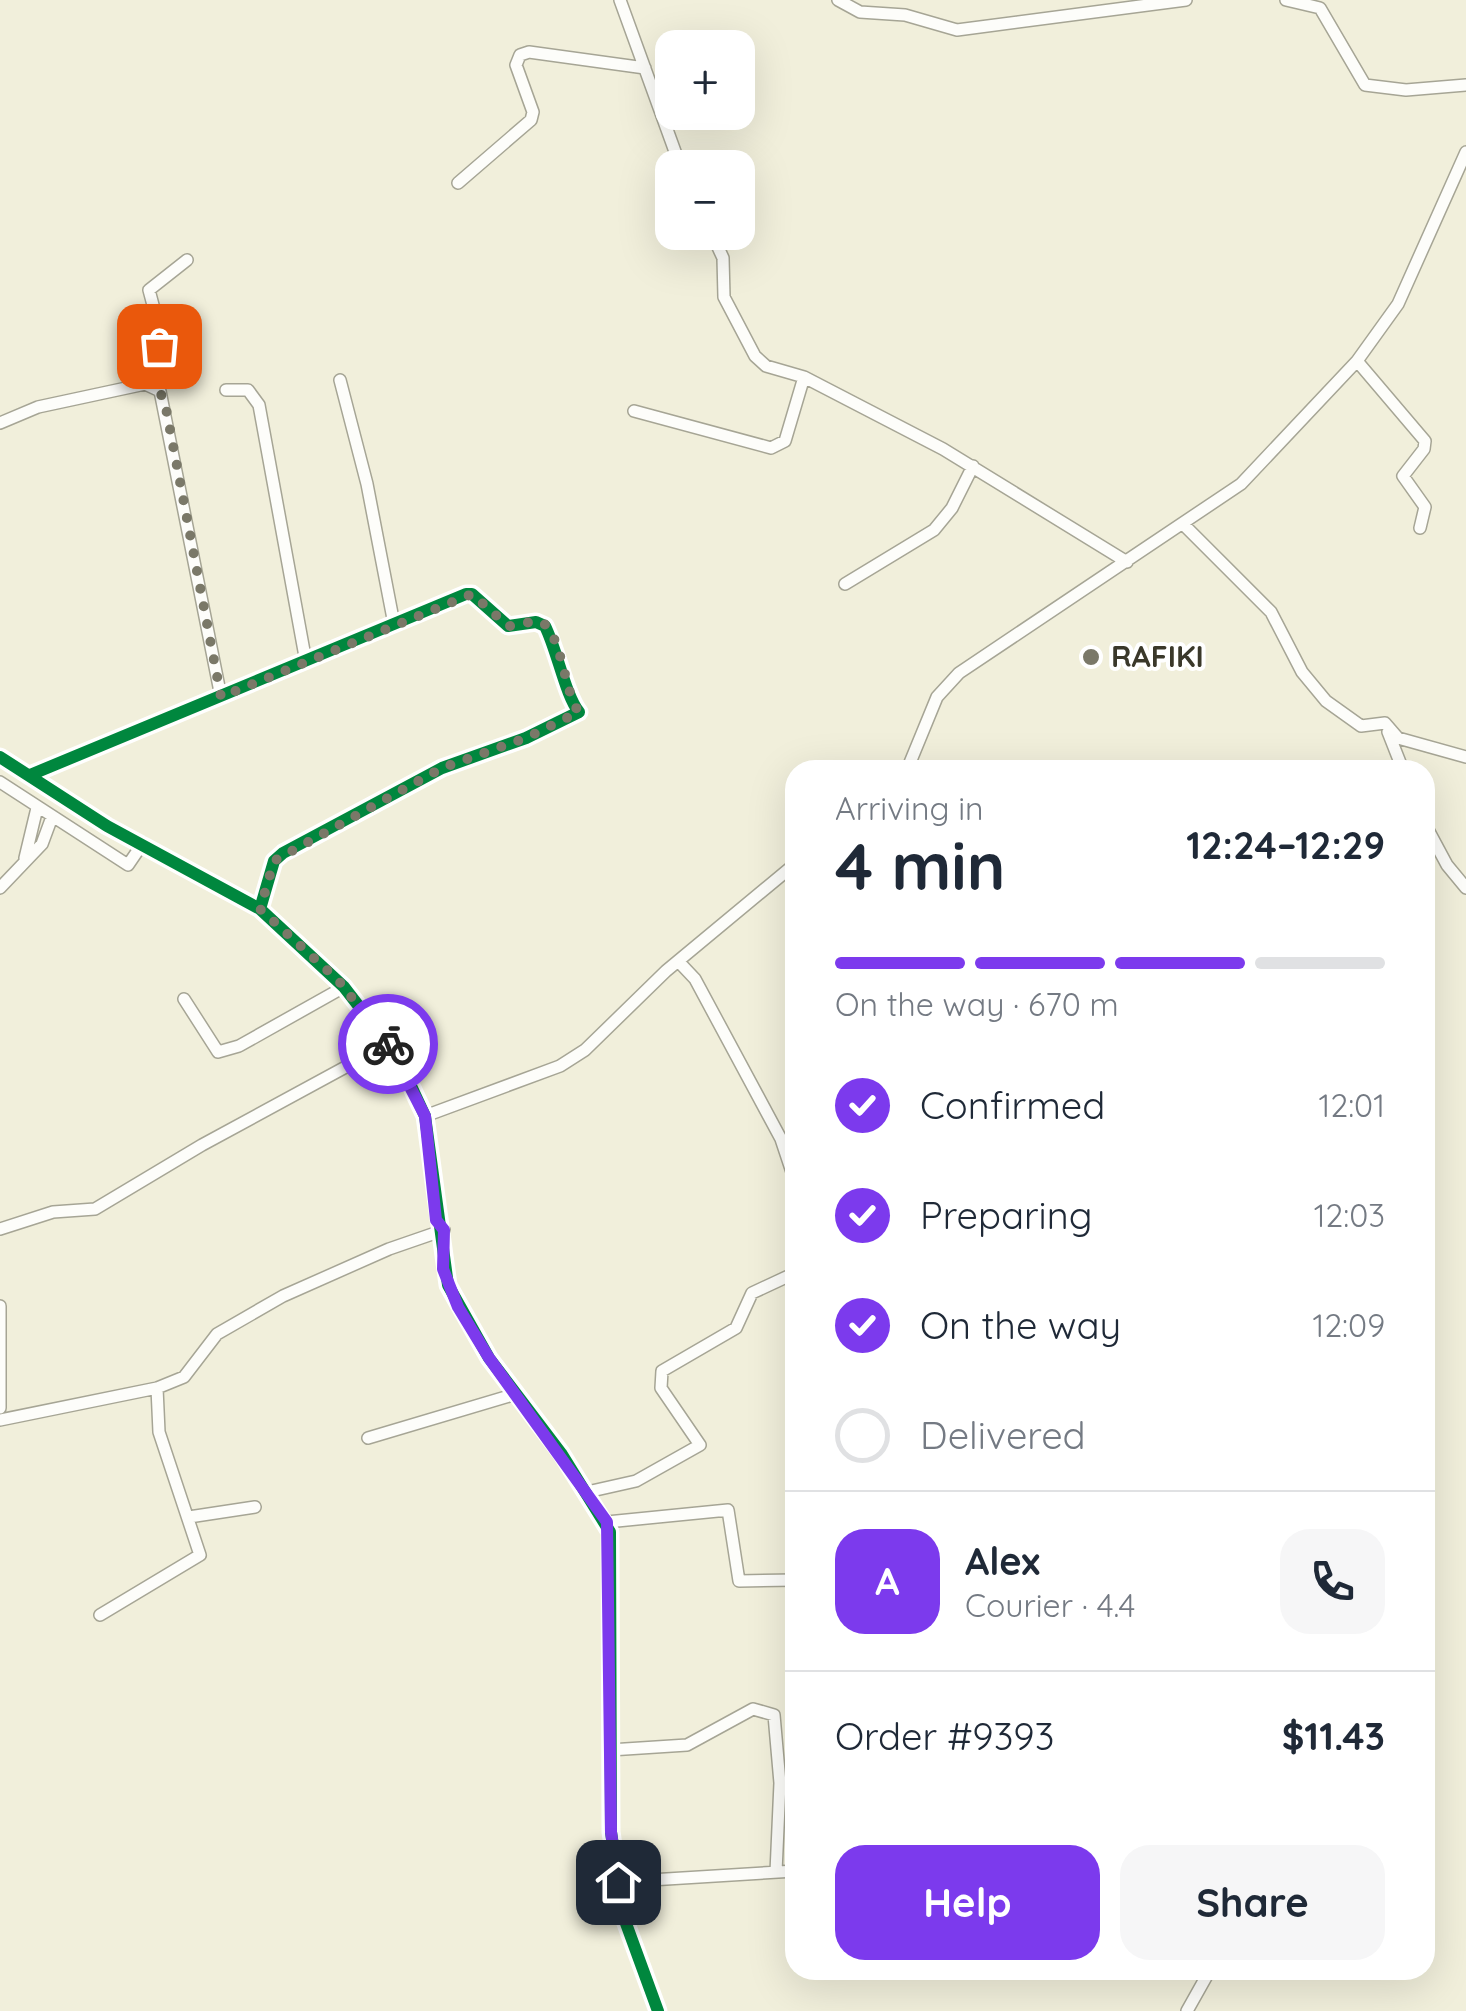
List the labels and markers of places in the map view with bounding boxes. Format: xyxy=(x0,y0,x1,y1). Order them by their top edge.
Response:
pin xyxy=(117,304,202,389)
place label: RAFIKI xyxy=(1111,637,1204,675)
marker: RAFIKI xyxy=(1080,646,1102,668)
pin xyxy=(576,1840,661,1925)

